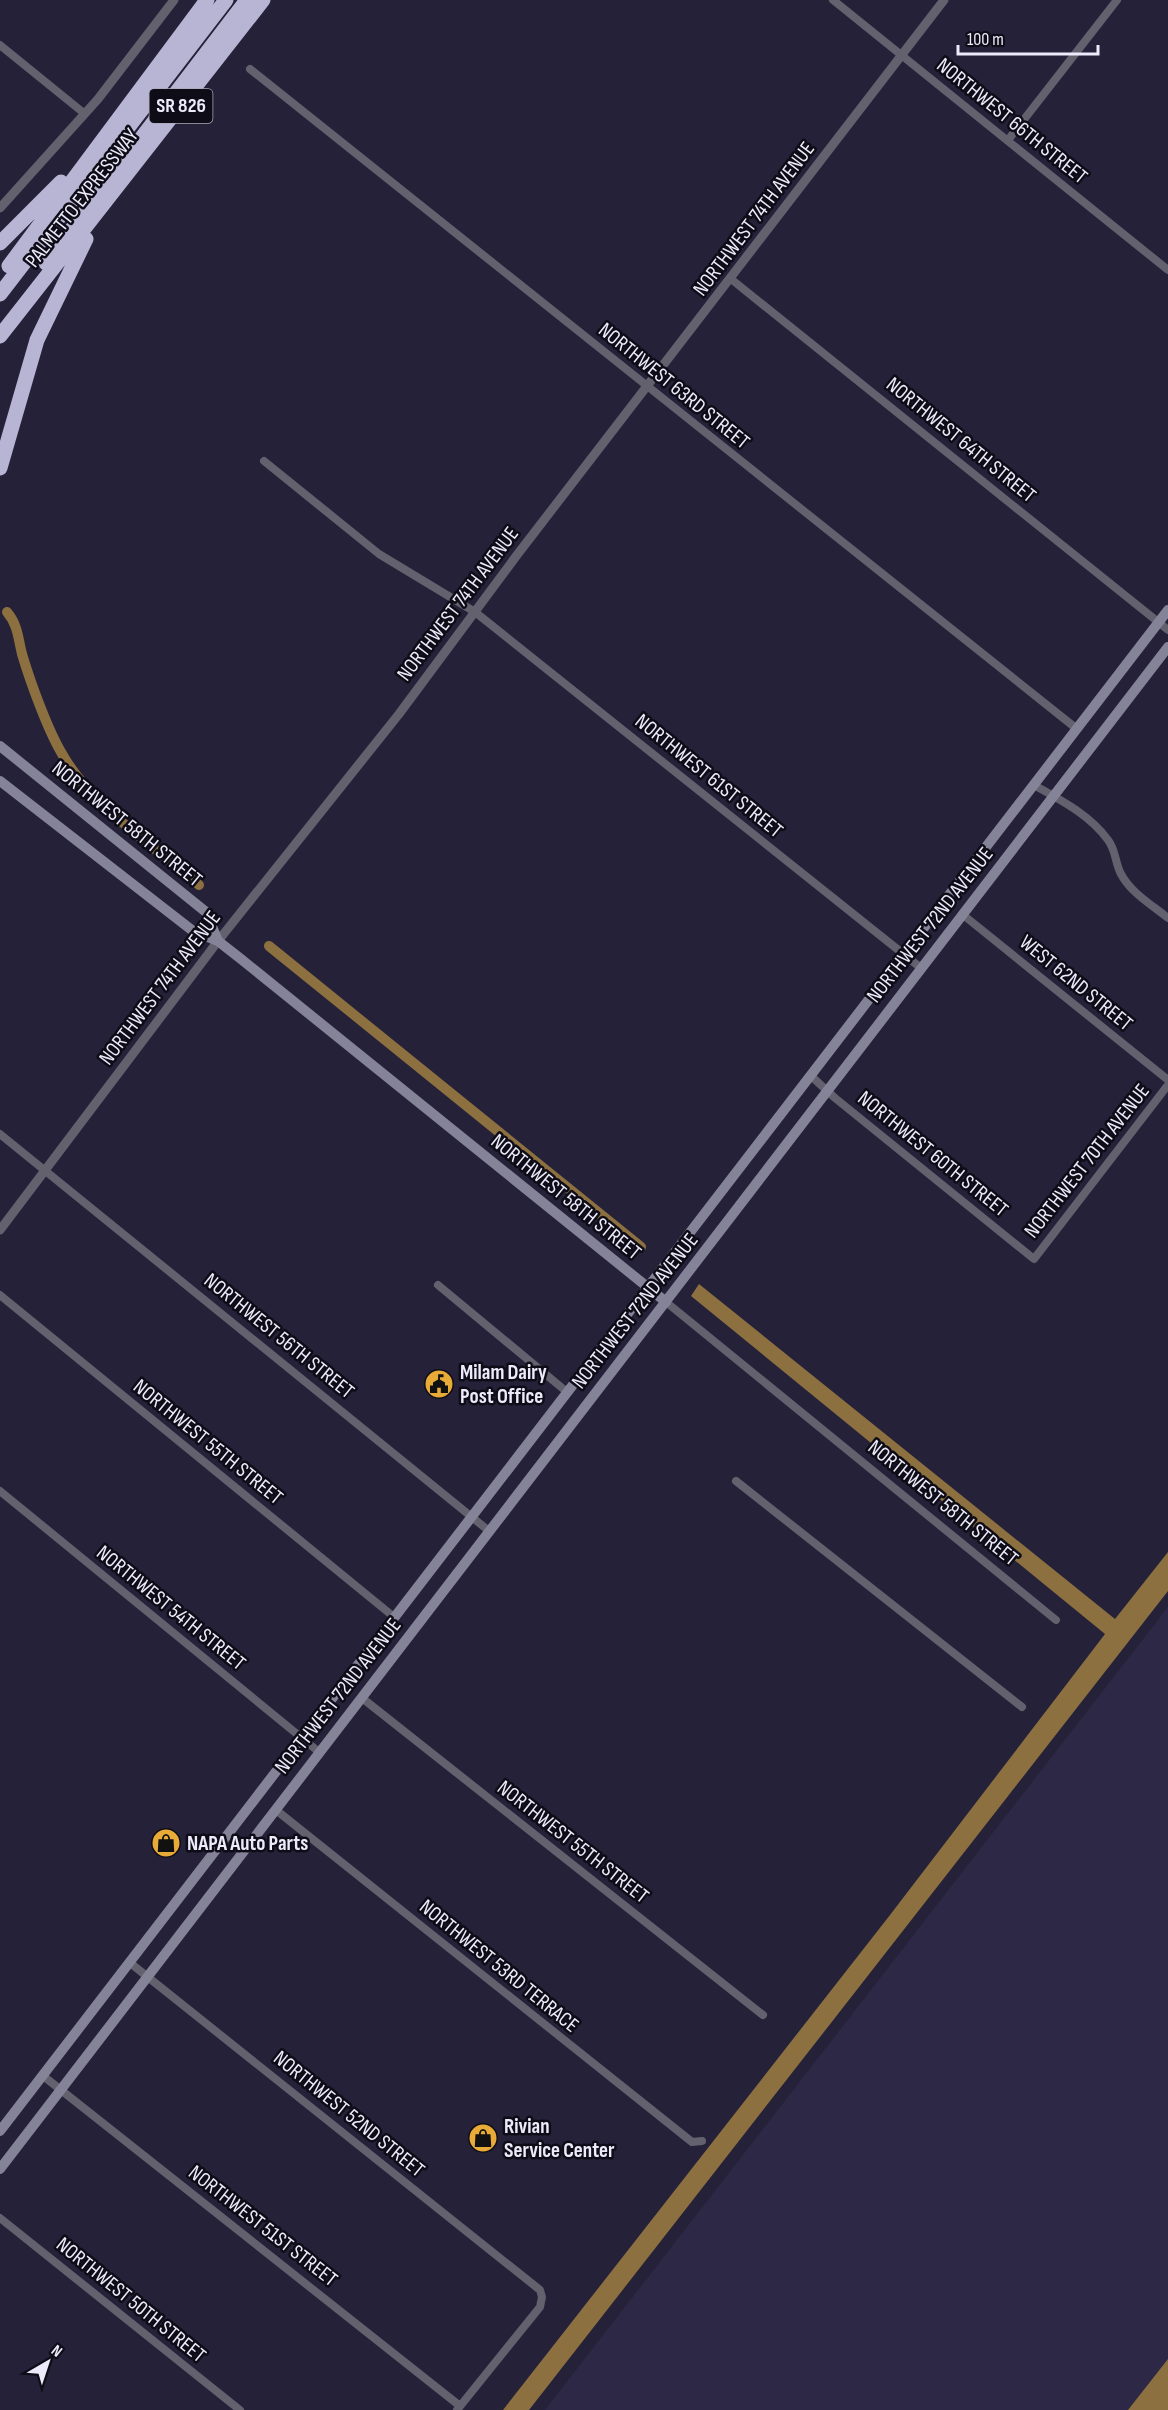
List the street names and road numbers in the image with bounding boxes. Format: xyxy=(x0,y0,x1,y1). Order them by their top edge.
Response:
street label: NORTHWEST 66TH STREET xyxy=(932,53,1093,190)
road number: SR 826 xyxy=(150,89,213,123)
street label: PALMETTO EXPRESSWAY xyxy=(20,123,144,272)
street label: NORTHWEST 74TH AVENUE xyxy=(688,137,820,301)
street label: NORTHWEST 63RD STREET xyxy=(593,317,755,455)
street label: NORTHWEST 64TH STREET xyxy=(881,372,1041,508)
street label: NORTHWEST 74TH AVENUE xyxy=(392,522,524,686)
street label: NORTHWEST 61ST STREET xyxy=(630,709,788,844)
street label: NORTHWEST 58TH STREET xyxy=(47,756,207,892)
street label: NORTHWEST 72ND AVENUE xyxy=(862,842,998,1008)
street label: NORTHWEST 74TH AVENUE xyxy=(94,906,226,1070)
street label: WEST 62ND STREET xyxy=(1014,930,1138,1037)
street label: NORTHWEST 70TH AVENUE xyxy=(1019,1079,1155,1243)
street label: NORTHWEST 60TH STREET xyxy=(853,1086,1014,1223)
street label: NORTHWEST 58TH STREET xyxy=(486,1129,646,1265)
street label: NORTHWEST 72ND AVENUE xyxy=(567,1228,703,1394)
street label: NORTHWEST 56TH STREET xyxy=(199,1268,359,1404)
street label: NORTHWEST 55TH STREET xyxy=(128,1374,288,1510)
street label: NORTHWEST 58TH STREET xyxy=(863,1435,1023,1571)
street label: NORTHWEST 54TH STREET xyxy=(92,1540,251,1676)
street label: NORTHWEST 72ND AVENUE xyxy=(270,1613,406,1779)
street label: NORTHWEST 55TH STREET xyxy=(492,1775,654,1909)
street label: NORTHWEST 53RD TERRACE xyxy=(414,1894,584,2038)
street label: NORTHWEST 52ND STREET xyxy=(268,2045,430,2183)
street label: NORTHWEST 51ST STREET xyxy=(184,2160,343,2292)
street label: NORTHWEST 50TH STREET xyxy=(51,2232,211,2368)

